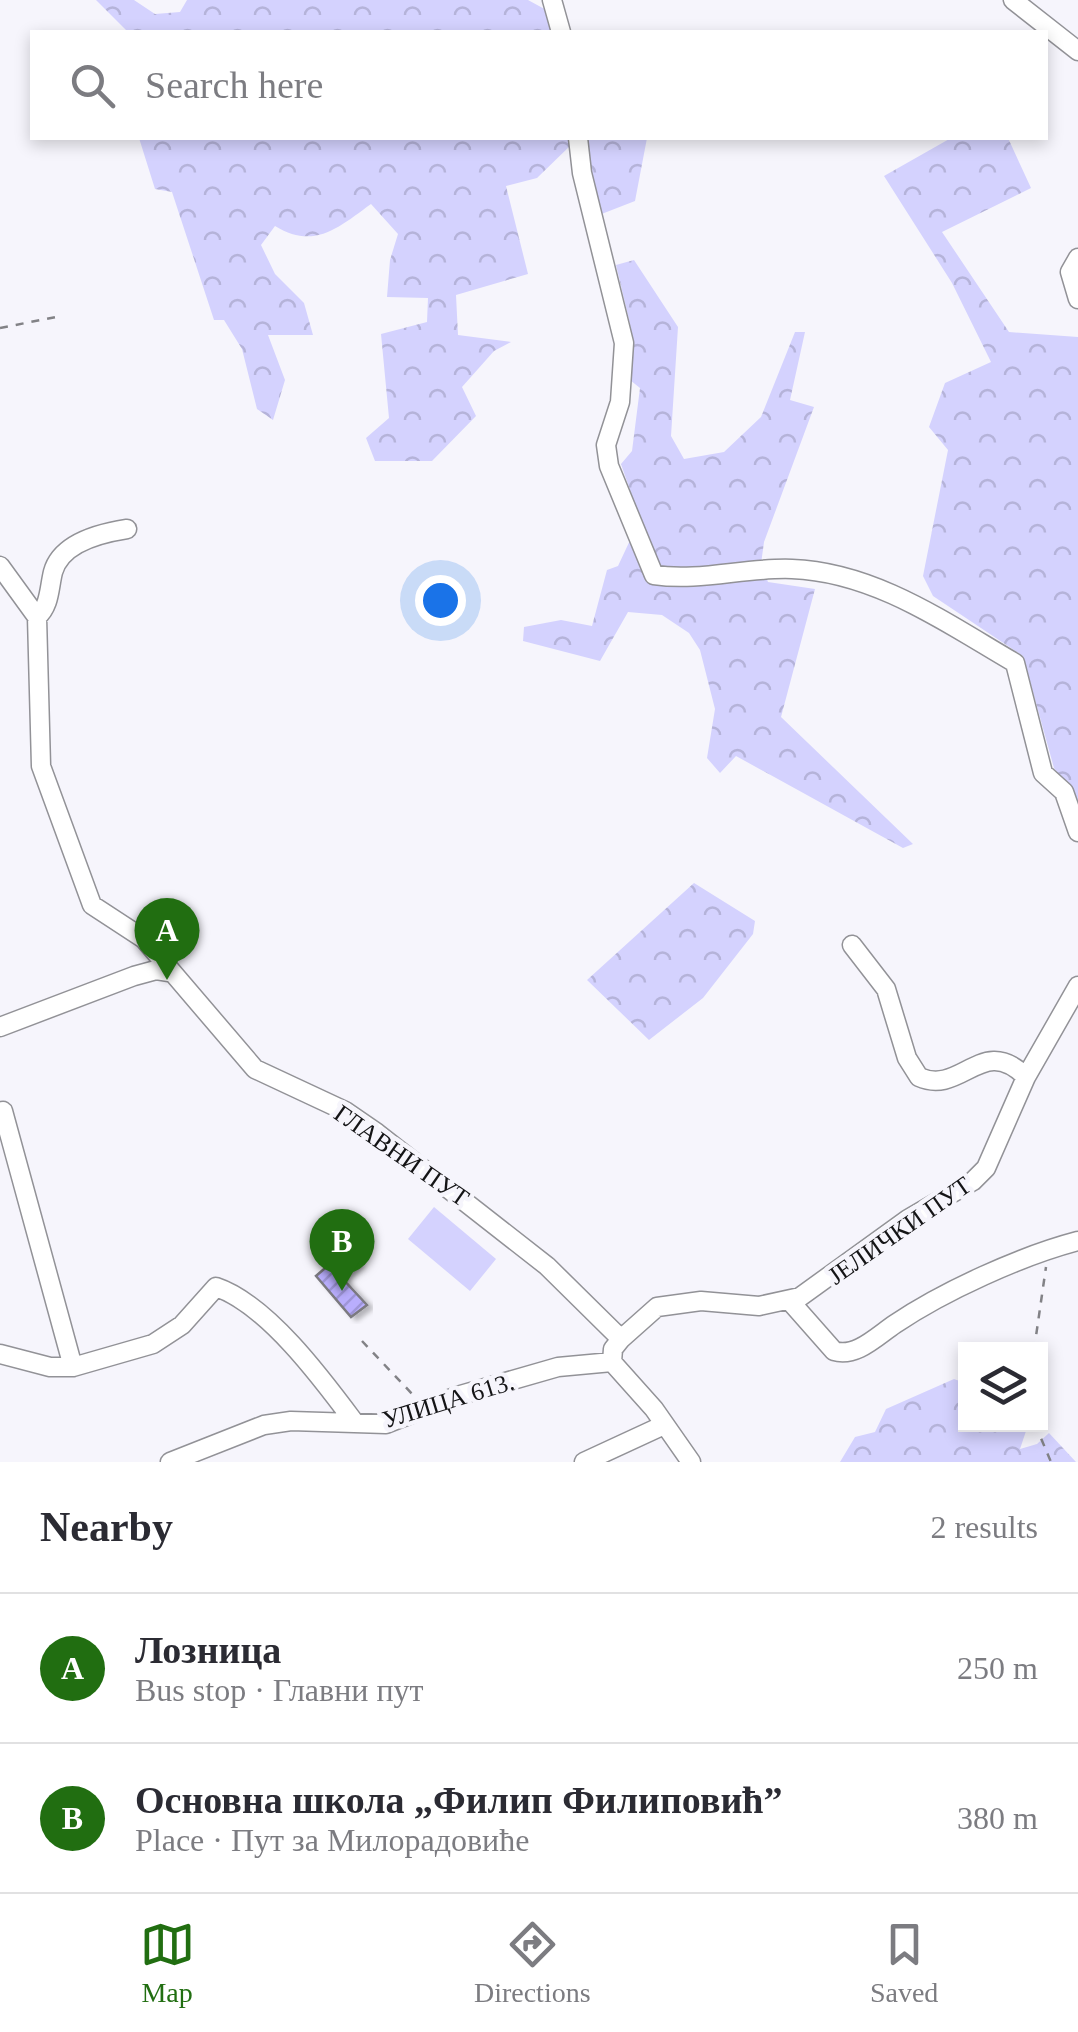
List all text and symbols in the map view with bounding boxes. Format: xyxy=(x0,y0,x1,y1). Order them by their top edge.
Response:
search box xyxy=(30,30,1048,140)
icon: search xyxy=(65,58,120,113)
text: Search here xyxy=(145,64,323,106)
your location xyxy=(415,575,466,626)
pin: A xyxy=(134,898,200,980)
street label: ГЛАВНИ ПУТ xyxy=(329,1099,474,1212)
street label: ЈЕЛИЧКИ ПУТ xyxy=(823,1171,976,1290)
pin: B xyxy=(310,1208,374,1291)
map controls xyxy=(958,1342,1048,1432)
button: layers xyxy=(958,1342,1048,1432)
street label: УЛИЦА 613. xyxy=(379,1368,517,1433)
text: Nearby xyxy=(40,1504,173,1550)
text: 2 results xyxy=(930,1509,1038,1545)
text: Лозница xyxy=(135,1629,281,1671)
text: A xyxy=(61,1650,84,1686)
text: 250 m xyxy=(957,1650,1038,1686)
text: Bus stop · Главни пут xyxy=(135,1672,424,1708)
text: Основна школа „Филип Филиповић” xyxy=(135,1779,782,1821)
text: B xyxy=(62,1800,83,1836)
text: 380 m xyxy=(957,1800,1038,1836)
text: Place · Пут за Милорадовиће xyxy=(135,1822,529,1858)
tab: Map xyxy=(140,1917,195,2009)
tab: Directions xyxy=(474,1917,591,2009)
tab: Saved xyxy=(870,1917,938,2009)

